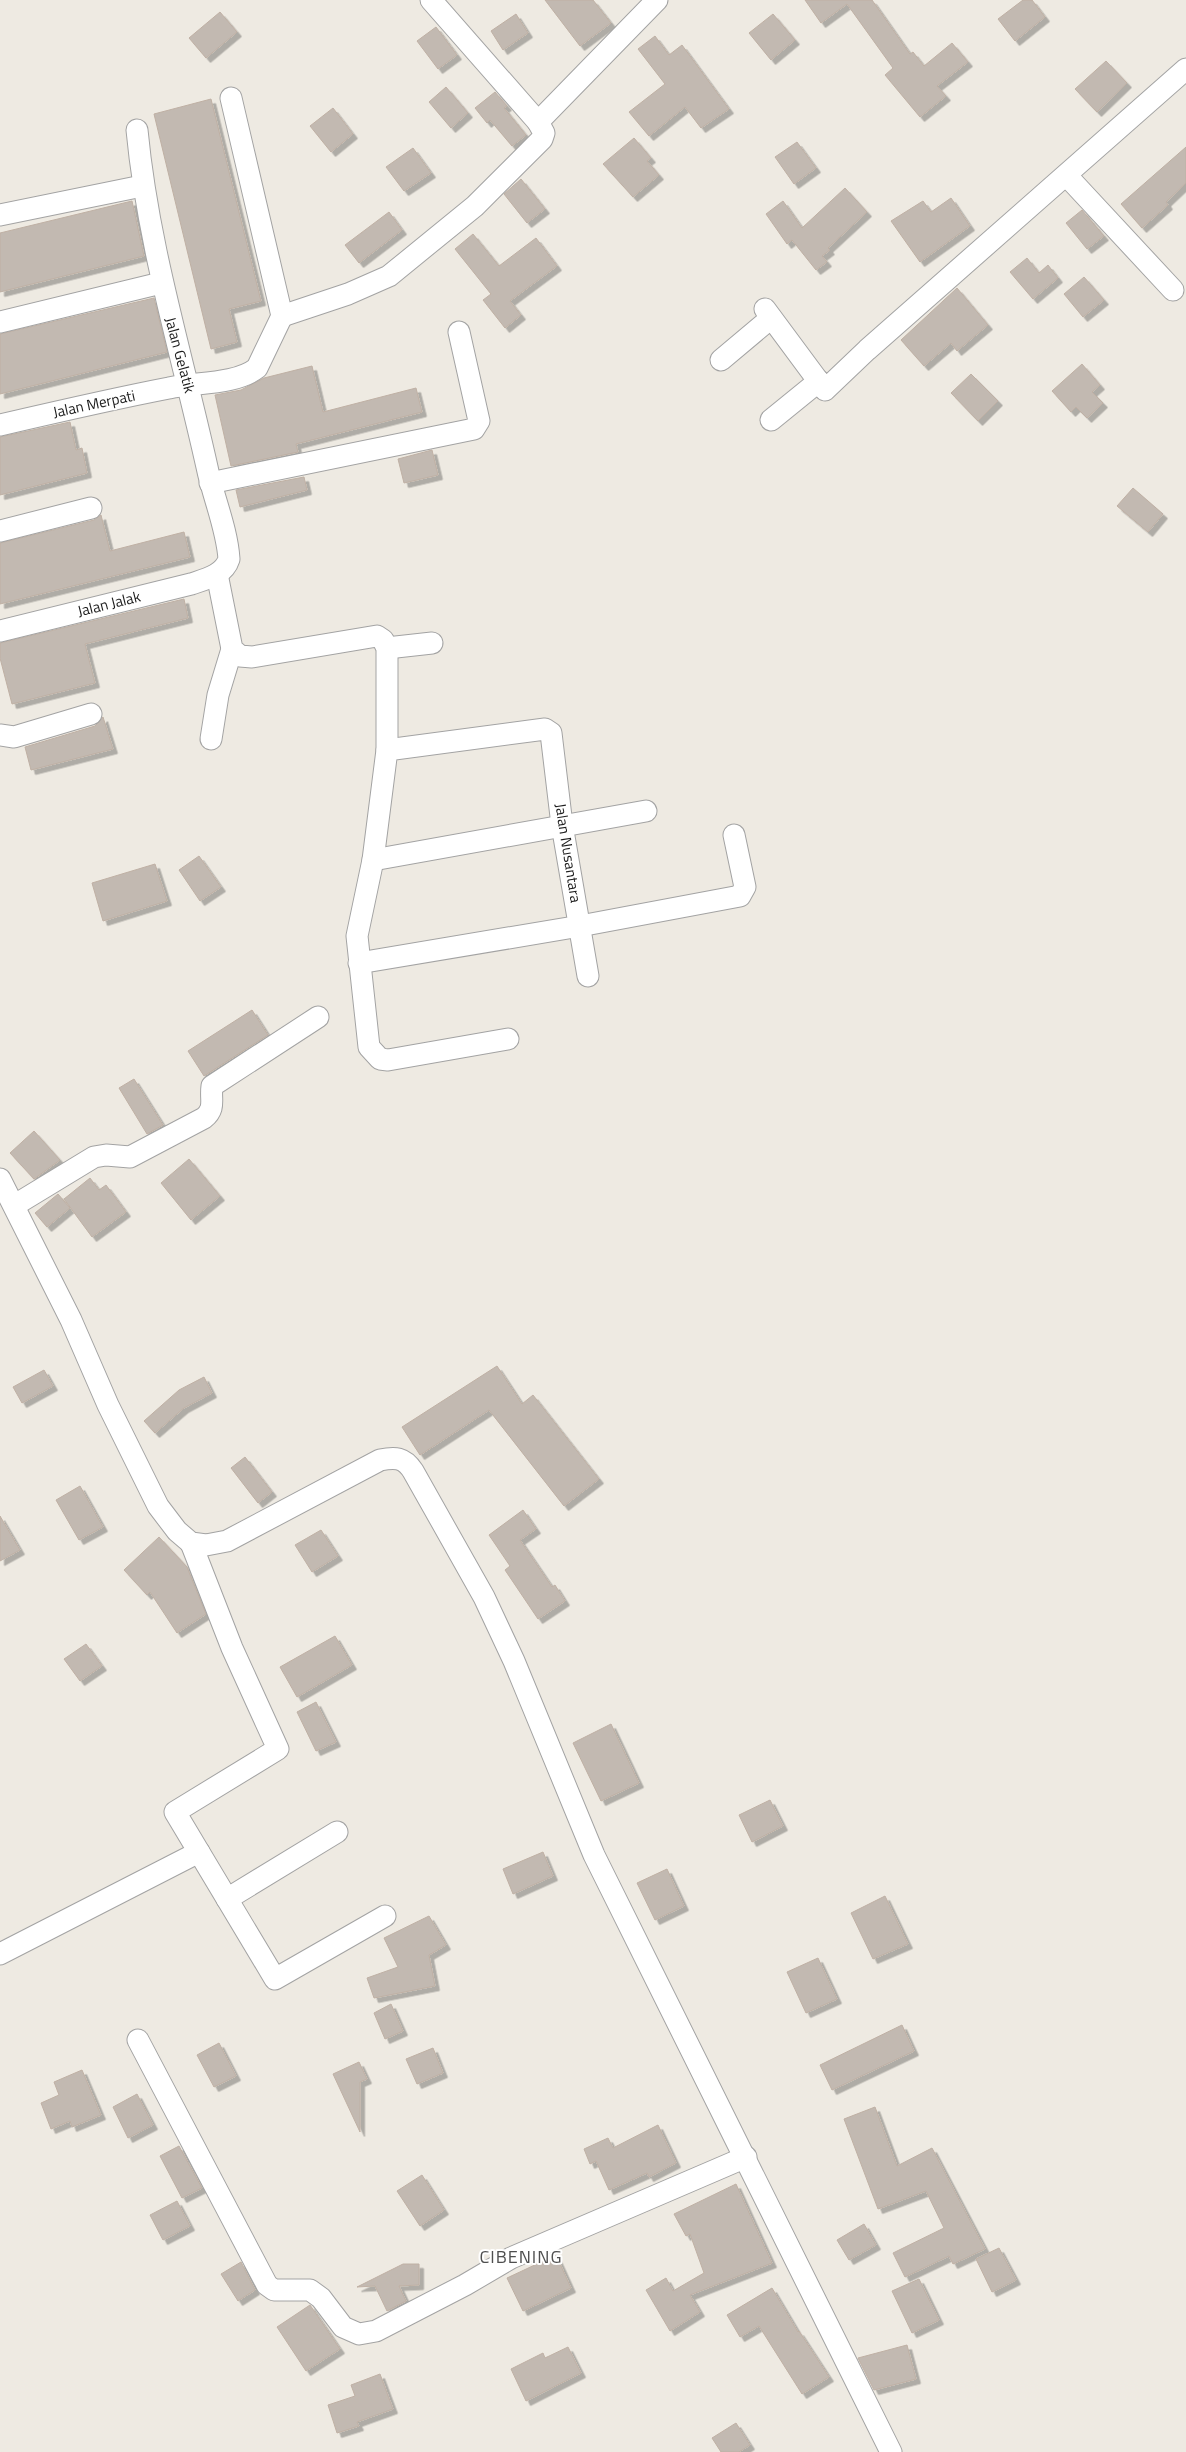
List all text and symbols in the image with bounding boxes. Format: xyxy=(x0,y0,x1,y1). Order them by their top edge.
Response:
street label: Jalan Gelatik xyxy=(159,314,202,395)
street label: Jalan Merpati xyxy=(51,384,137,423)
street label: Jalan Jalak xyxy=(75,585,143,622)
street label: Jalan Nusantara xyxy=(549,802,588,905)
district label: CIBENING xyxy=(479,2243,563,2270)

